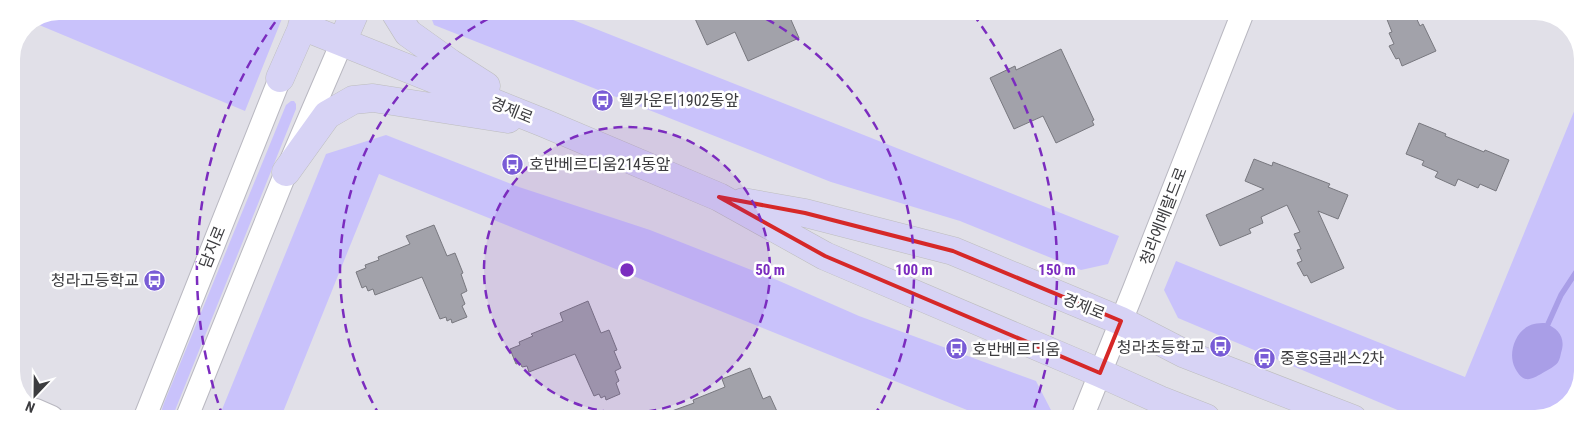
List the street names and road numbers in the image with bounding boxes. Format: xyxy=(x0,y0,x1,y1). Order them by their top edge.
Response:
street label: 경제로 xyxy=(488,93,536,128)
street label: 청라에메랄드로 xyxy=(1136,164,1191,268)
street label: 담지로 xyxy=(195,223,230,271)
street label: 경제로 xyxy=(1060,289,1108,324)

